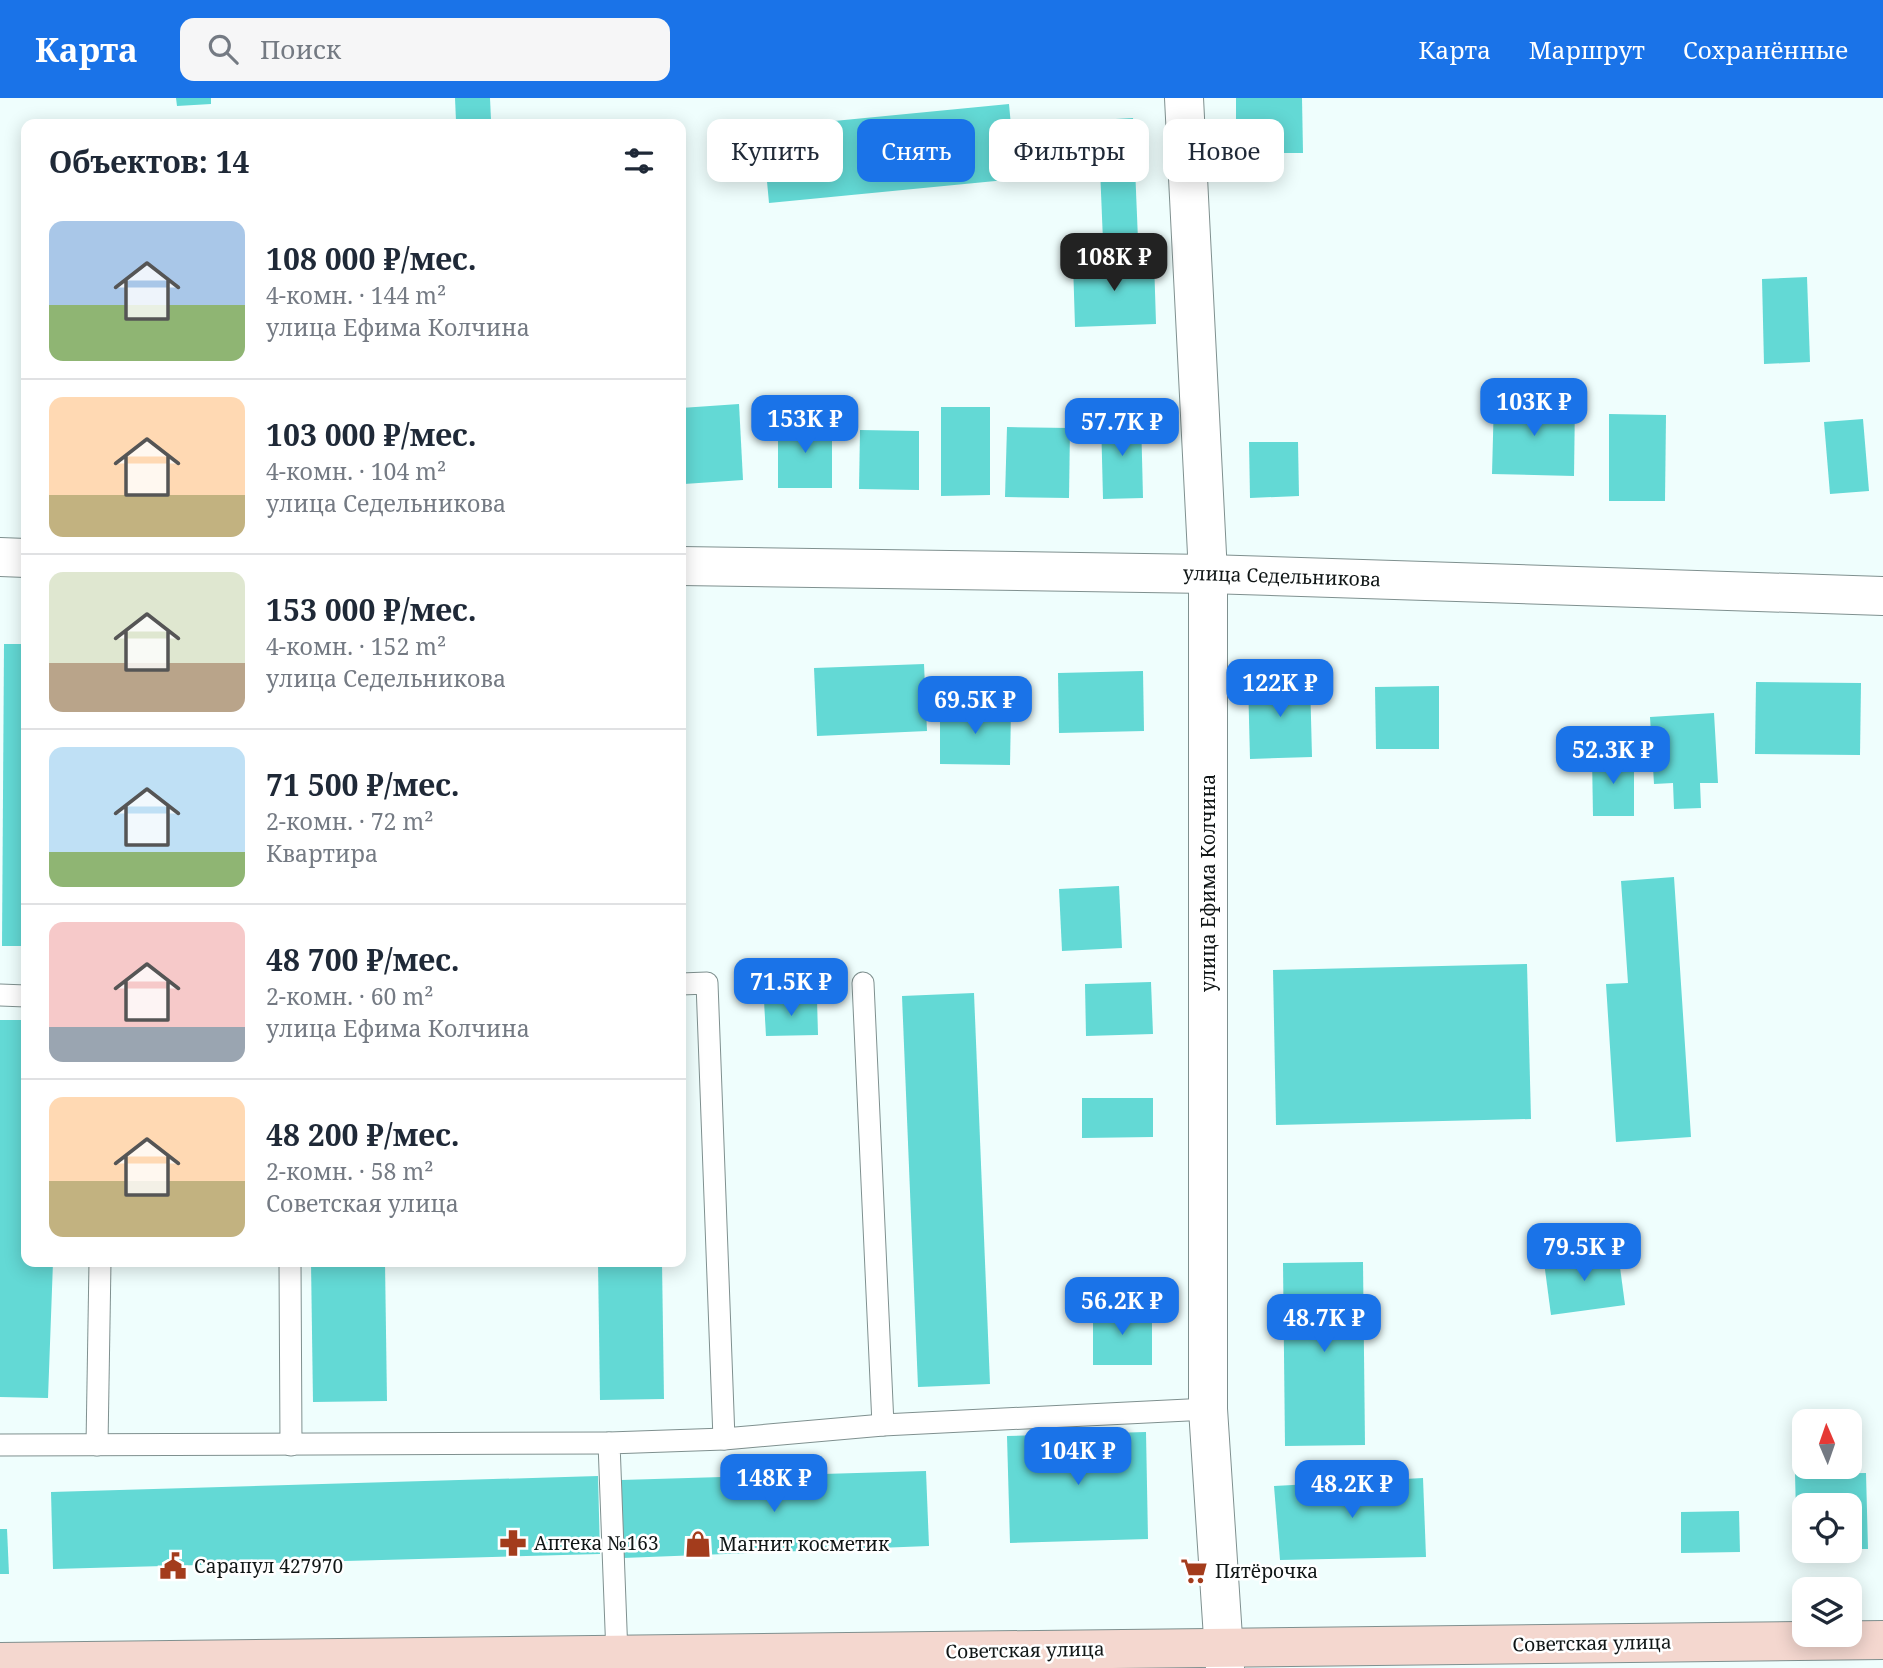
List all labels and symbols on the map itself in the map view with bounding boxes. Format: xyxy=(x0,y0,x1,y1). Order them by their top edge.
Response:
pin: 108K ₽ xyxy=(1057,234,1171,293)
pin: 103K ₽ xyxy=(1477,378,1591,438)
pin: 153K ₽ xyxy=(748,396,862,455)
pin: 57.7K ₽ xyxy=(1057,398,1187,458)
street label: улица Седельникова xyxy=(1182,560,1382,592)
pin: 122K ₽ xyxy=(1223,660,1337,719)
pin: 69.5K ₽ xyxy=(910,676,1040,736)
pin: 52.3K ₽ xyxy=(1548,726,1678,786)
street label: улица Ефима Колчина xyxy=(1195,774,1221,992)
pin: 71.5K ₽ xyxy=(726,958,856,1018)
pin: 79.5K ₽ xyxy=(1519,1224,1649,1283)
pin: 56.2K ₽ xyxy=(1057,1278,1187,1337)
pin: 48.7K ₽ xyxy=(1259,1294,1389,1354)
north arrow xyxy=(1792,1409,1862,1479)
pin: 104K ₽ xyxy=(1021,1428,1135,1487)
pin: 148K ₽ xyxy=(717,1454,831,1514)
pin: 48.2K ₽ xyxy=(1287,1460,1417,1520)
pharmacy icon: Аптека №163 xyxy=(498,1528,528,1558)
shop icon: Магнит косметик xyxy=(683,1529,713,1559)
place label: Аптека №163 xyxy=(534,1530,659,1556)
place label: Магнит косметик xyxy=(719,1531,890,1557)
public building icon: Сарапул 427970 xyxy=(158,1551,188,1581)
place label: Сарапул 427970 xyxy=(194,1553,343,1579)
supermarket icon: Пятёрочка xyxy=(1179,1556,1209,1586)
place label: Пятёрочка xyxy=(1215,1558,1318,1584)
street label: Советская улица xyxy=(1512,1629,1672,1657)
street label: Советская улица xyxy=(945,1636,1105,1664)

